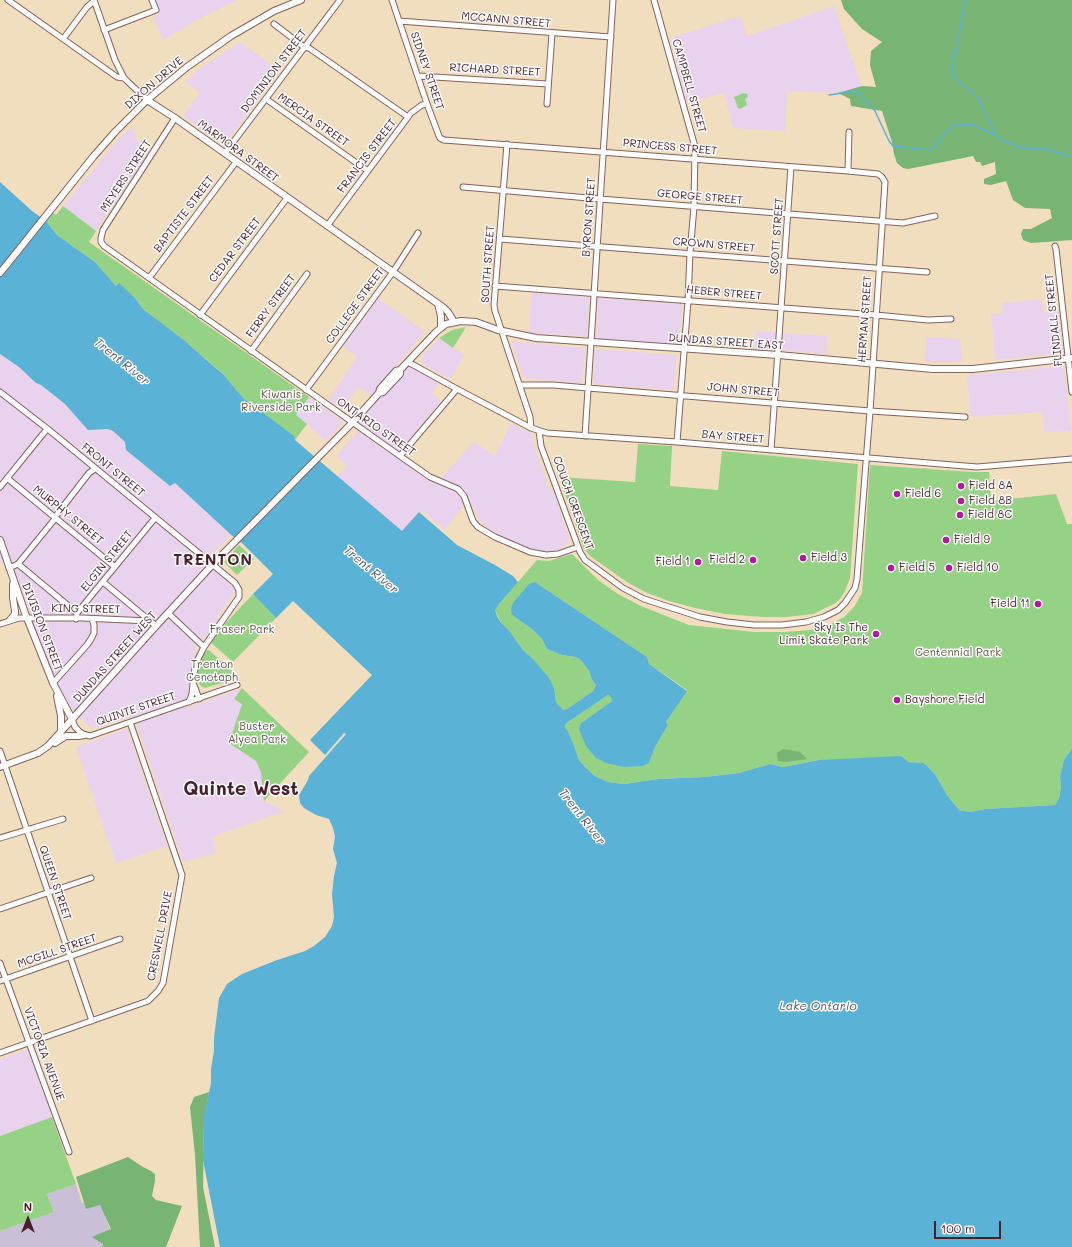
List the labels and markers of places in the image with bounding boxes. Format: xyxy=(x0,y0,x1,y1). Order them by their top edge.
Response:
place label: Field 8A xyxy=(969,479,1013,493)
marker: Field 8A xyxy=(956,481,966,491)
place label: Field 6 xyxy=(905,487,941,501)
marker: Field 6 xyxy=(892,489,902,499)
place label: Field 8B xyxy=(969,494,1012,508)
marker: Field 8B xyxy=(956,496,966,506)
place label: Field 8C xyxy=(968,508,1012,522)
marker: Field 8C xyxy=(955,510,965,520)
place label: Field 9 xyxy=(954,533,990,547)
marker: Field 9 xyxy=(941,535,951,545)
place label: Field 3 xyxy=(811,551,847,565)
place label: Field 2 xyxy=(709,553,745,567)
marker: Field 3 xyxy=(798,553,808,563)
place label: Field 1 xyxy=(656,555,690,569)
marker: Field 2 xyxy=(748,555,758,565)
marker: Field 1 xyxy=(693,557,703,567)
place label: Field 5 xyxy=(899,561,935,575)
place label: Field 10 xyxy=(957,561,998,575)
marker: Field 5 xyxy=(886,563,896,573)
marker: Field 10 xyxy=(944,563,954,573)
place label: Field 11 xyxy=(991,597,1030,611)
marker: Field 11 xyxy=(1033,599,1043,609)
place label: Sky Is The Limit Skate Park xyxy=(779,621,868,647)
marker: Sky Is The Limit Skate Park xyxy=(871,629,881,639)
place label: Bayshore Field xyxy=(905,693,984,707)
marker: Bayshore Field xyxy=(892,695,902,705)

